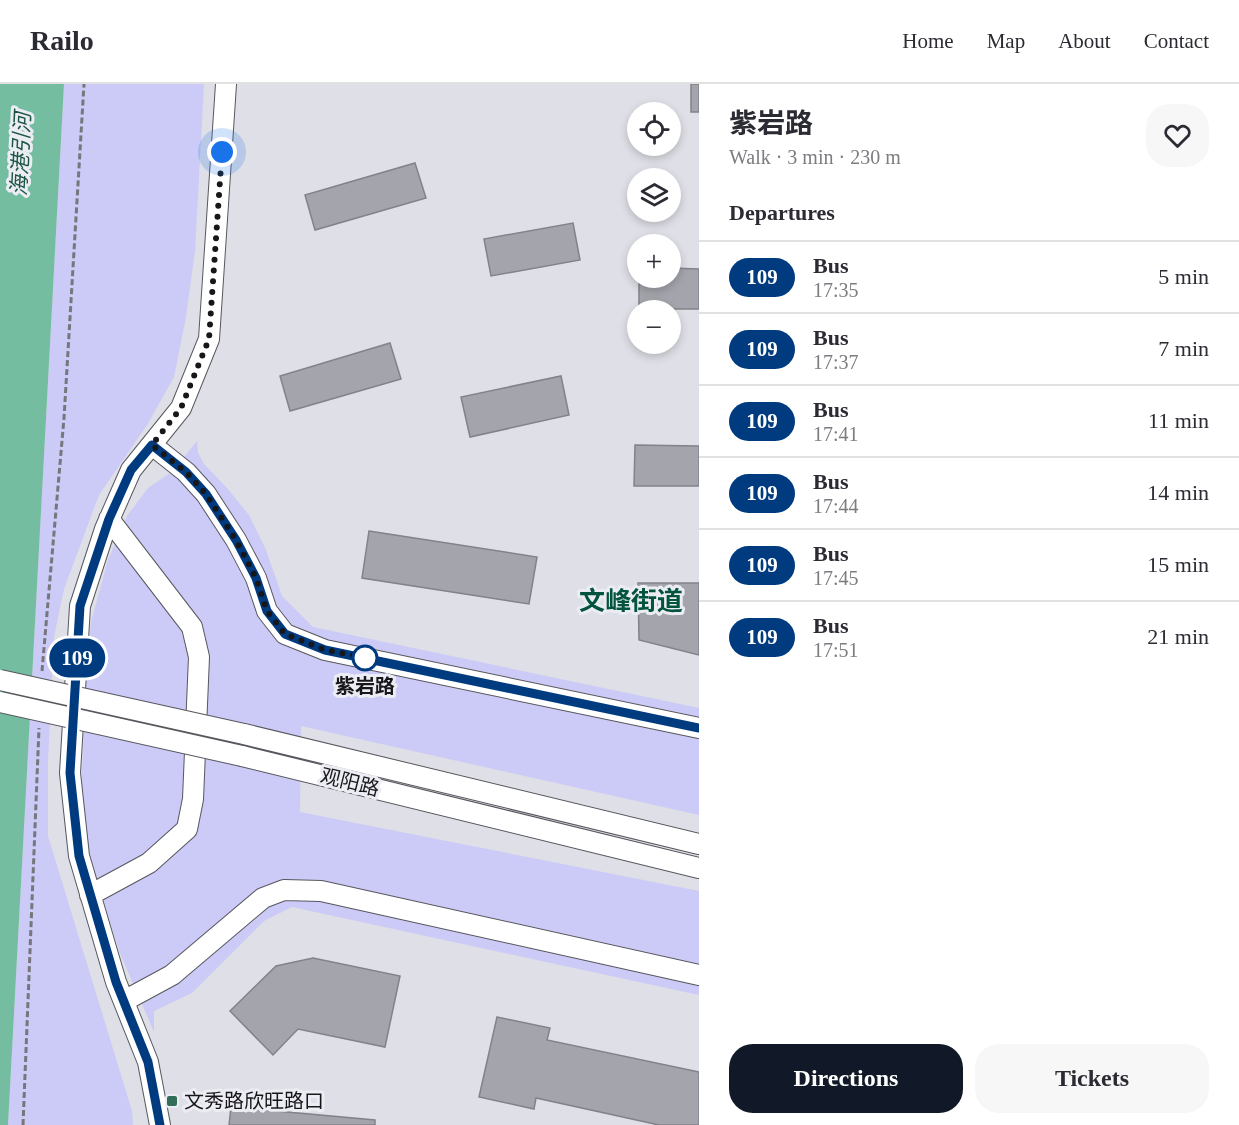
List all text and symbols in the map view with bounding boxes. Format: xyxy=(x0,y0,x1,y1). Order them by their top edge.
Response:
text: Railo xyxy=(30,25,94,56)
text: Home xyxy=(902,29,954,53)
text: Map xyxy=(987,29,1025,53)
text: About xyxy=(1058,29,1111,53)
text: Contact xyxy=(1144,29,1209,53)
map controls xyxy=(627,102,681,354)
button: locate xyxy=(627,102,681,156)
button: heart xyxy=(1146,104,1209,167)
water label: 海港引河 xyxy=(7,107,35,197)
text: 紫岩路 xyxy=(729,108,813,139)
your location xyxy=(207,137,237,167)
text: Walk · 3 min · 230 m xyxy=(729,146,901,168)
button: layers xyxy=(627,168,681,222)
text: Departures xyxy=(729,200,835,225)
button: + xyxy=(627,234,681,288)
text: Bus xyxy=(813,253,848,278)
text: 5 min xyxy=(1158,264,1209,289)
text: 109 xyxy=(746,265,778,289)
text: 17:35 xyxy=(813,279,859,301)
button: − xyxy=(627,300,681,354)
text: Bus xyxy=(813,325,848,350)
text: 7 min xyxy=(1158,336,1209,361)
text: 109 xyxy=(746,337,778,361)
text: 17:37 xyxy=(813,351,859,373)
text: Bus xyxy=(813,397,848,422)
text: 11 min xyxy=(1148,408,1209,433)
text: 109 xyxy=(746,409,778,433)
text: 17:41 xyxy=(813,423,859,445)
text: Bus xyxy=(813,469,848,494)
text: 14 min xyxy=(1147,480,1209,505)
text: 109 xyxy=(746,481,778,505)
text: 17:44 xyxy=(813,495,859,517)
text: Bus xyxy=(813,541,848,566)
text: 15 min xyxy=(1147,552,1209,577)
text: 109 xyxy=(746,553,778,577)
text: 17:45 xyxy=(813,567,859,589)
district label: 文峰街道 xyxy=(579,587,683,616)
text: Bus xyxy=(813,613,848,638)
text: 21 min xyxy=(1147,624,1209,649)
text: 109 xyxy=(746,625,778,649)
line badge: 109 xyxy=(42,638,112,678)
text: 17:51 xyxy=(813,639,859,661)
marker: 紫岩路 xyxy=(352,645,378,671)
text: 109 xyxy=(61,646,93,670)
place label: 紫岩路 xyxy=(335,675,395,697)
street label: 观阳路 xyxy=(318,764,382,800)
button: Directions xyxy=(729,1044,963,1113)
button: Tickets xyxy=(975,1044,1209,1113)
place label: 文秀路欣旺路口 xyxy=(184,1090,324,1112)
marker: 文秀路欣旺路口 xyxy=(165,1094,179,1108)

